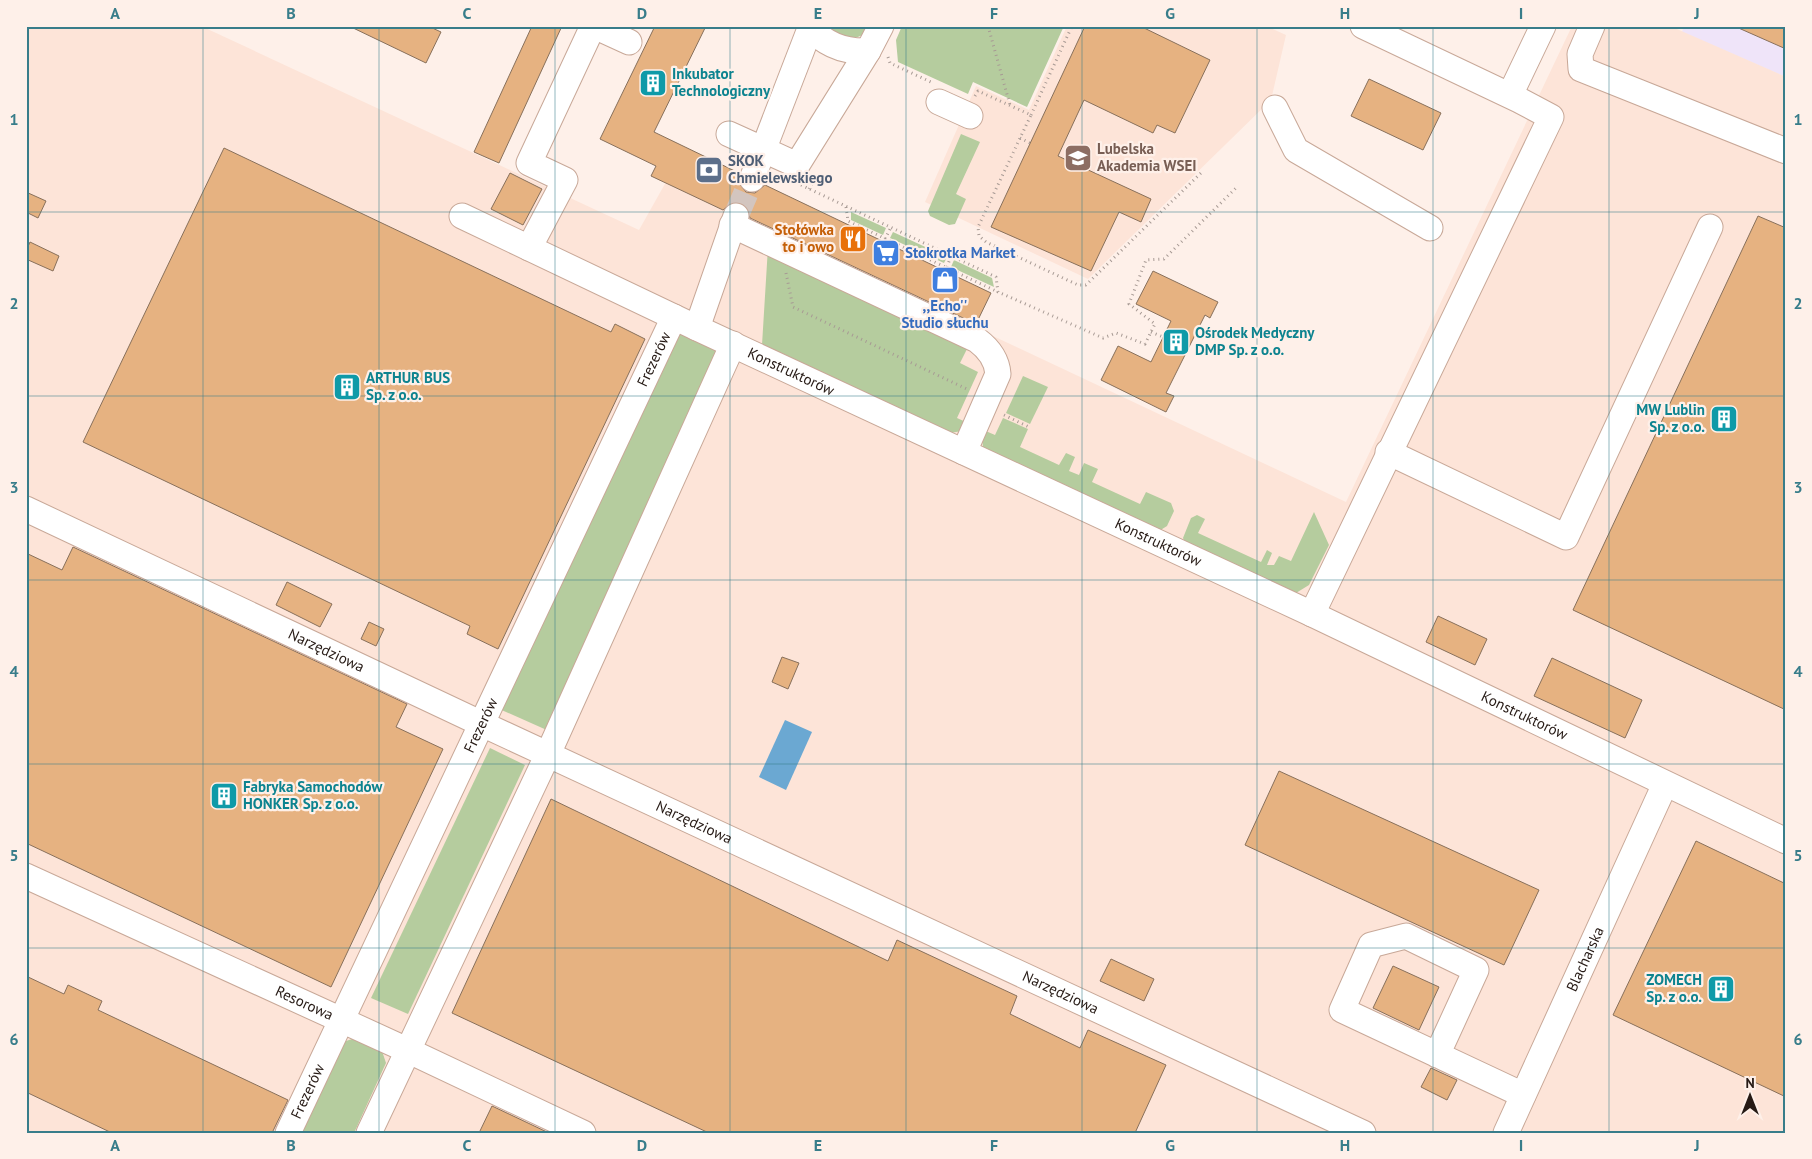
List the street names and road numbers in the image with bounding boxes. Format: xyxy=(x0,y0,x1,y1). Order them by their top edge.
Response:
street label: Frezerów xyxy=(632,329,675,389)
street label: Konstruktorów xyxy=(745,343,838,400)
street label: Konstruktorów xyxy=(1112,514,1205,570)
street label: Narzędziowa xyxy=(285,624,368,676)
street label: Konstruktorów xyxy=(1478,686,1571,744)
street label: Frezerów xyxy=(459,695,501,756)
street label: Narzędziowa xyxy=(653,796,736,848)
street label: Blacharska xyxy=(1562,924,1608,994)
street label: Narzędziowa xyxy=(1020,966,1102,1018)
street label: Resorowa xyxy=(273,981,337,1024)
street label: Frezerów xyxy=(286,1061,328,1122)

